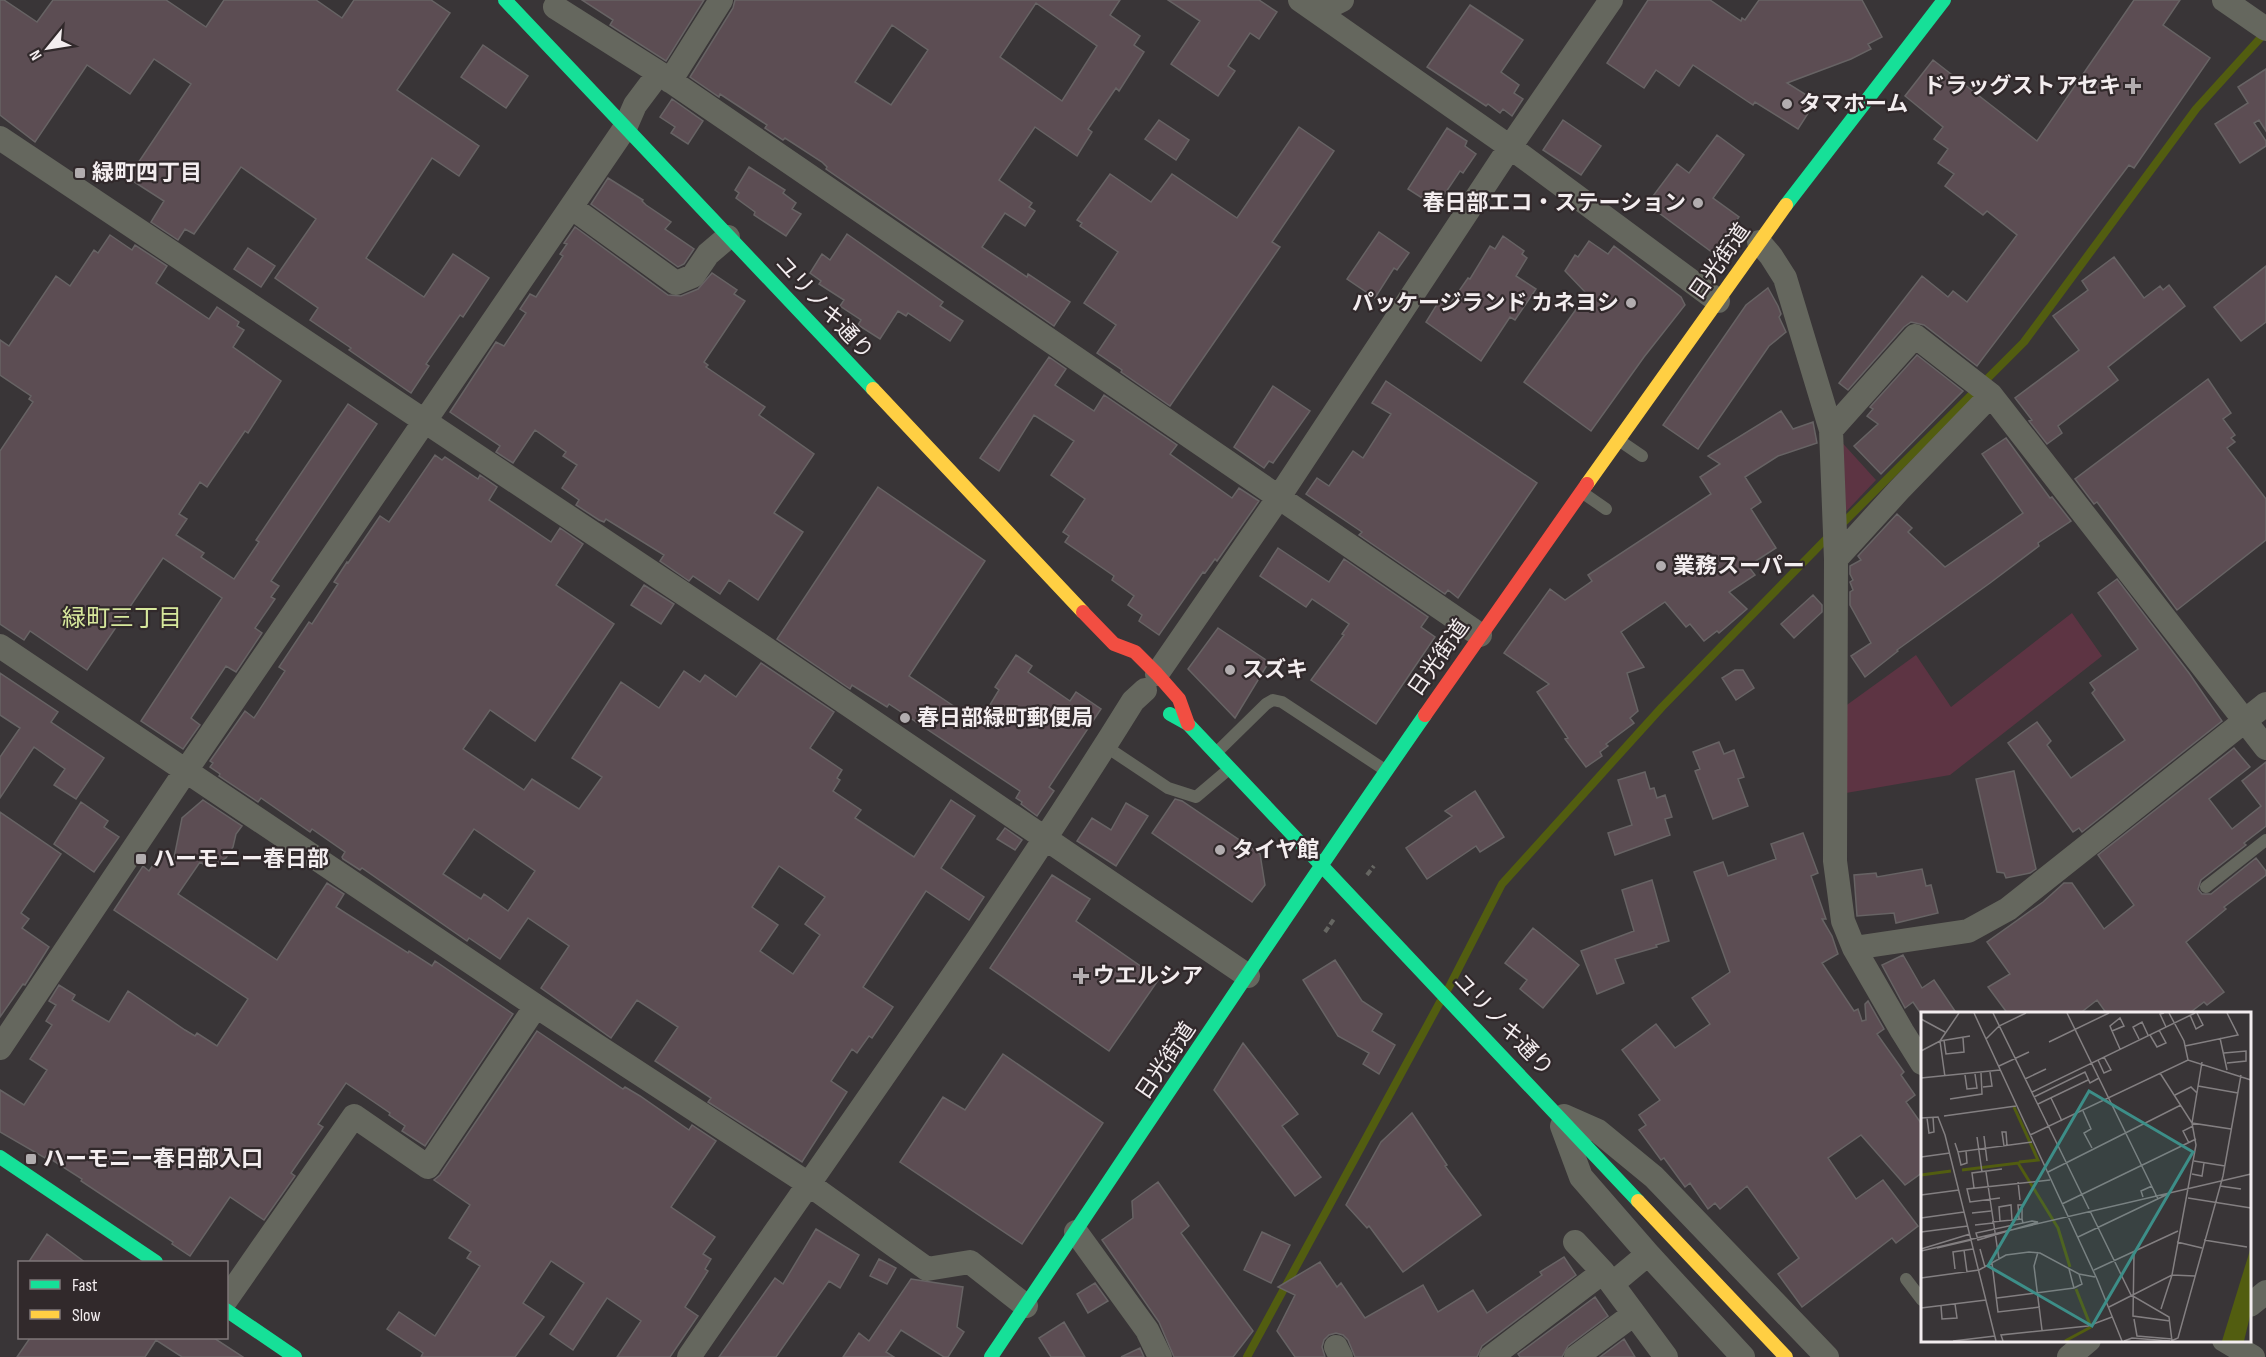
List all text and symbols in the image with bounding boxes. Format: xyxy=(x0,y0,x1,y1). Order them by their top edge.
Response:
north arrow xyxy=(18,18,78,78)
text: N xyxy=(26,46,47,63)
place label: ドラッグストアセキ xyxy=(1923,73,2121,100)
marker: ドラッグストアセキ xyxy=(2126,79,2140,93)
place label: タマホーム xyxy=(1799,91,1908,118)
marker: タマホーム xyxy=(1780,97,1794,111)
place label: 緑町四丁目 xyxy=(92,160,202,187)
marker: 緑町四丁目 xyxy=(73,166,87,180)
place label: 春日部エコ・ステーション xyxy=(1422,190,1686,217)
marker: 春日部エコ・ステーション xyxy=(1691,196,1705,210)
street label: 日光街道 xyxy=(1684,218,1756,306)
street label: ユリノキ通り xyxy=(769,251,879,365)
place label: パッケージランド カネヨシ xyxy=(1352,290,1619,317)
marker: パッケージランド カネヨシ xyxy=(1624,296,1638,310)
place label: 業務スーパー xyxy=(1673,553,1805,580)
marker: 業務スーパー xyxy=(1654,559,1668,573)
district label: 緑町三丁目 xyxy=(62,604,182,633)
street label: 日光街道 xyxy=(1403,614,1475,702)
place label: スズキ xyxy=(1242,657,1308,684)
marker: スズキ xyxy=(1223,663,1237,677)
place label: 春日部緑町郵便局 xyxy=(917,705,1093,732)
marker: 春日部緑町郵便局 xyxy=(898,711,912,725)
place label: タイヤ館 xyxy=(1232,837,1319,864)
marker: タイヤ館 xyxy=(1213,843,1227,857)
place label: ハーモニー春日部 xyxy=(153,846,329,873)
marker: ハーモニー春日部 xyxy=(134,852,148,866)
place label: ウエルシア xyxy=(1093,963,1203,990)
street label: ユリノキ通り xyxy=(1447,968,1559,1082)
marker: ウエルシア xyxy=(1074,969,1088,983)
inset map xyxy=(1921,1012,2251,1342)
street label: 日光街道 xyxy=(1130,1017,1202,1105)
place label: ハーモニー春日部入口 xyxy=(43,1146,263,1173)
marker: ハーモニー春日部入口 xyxy=(24,1152,38,1166)
legend xyxy=(18,1261,228,1339)
text: Fast xyxy=(72,1275,98,1296)
text: Slow xyxy=(72,1305,101,1326)

